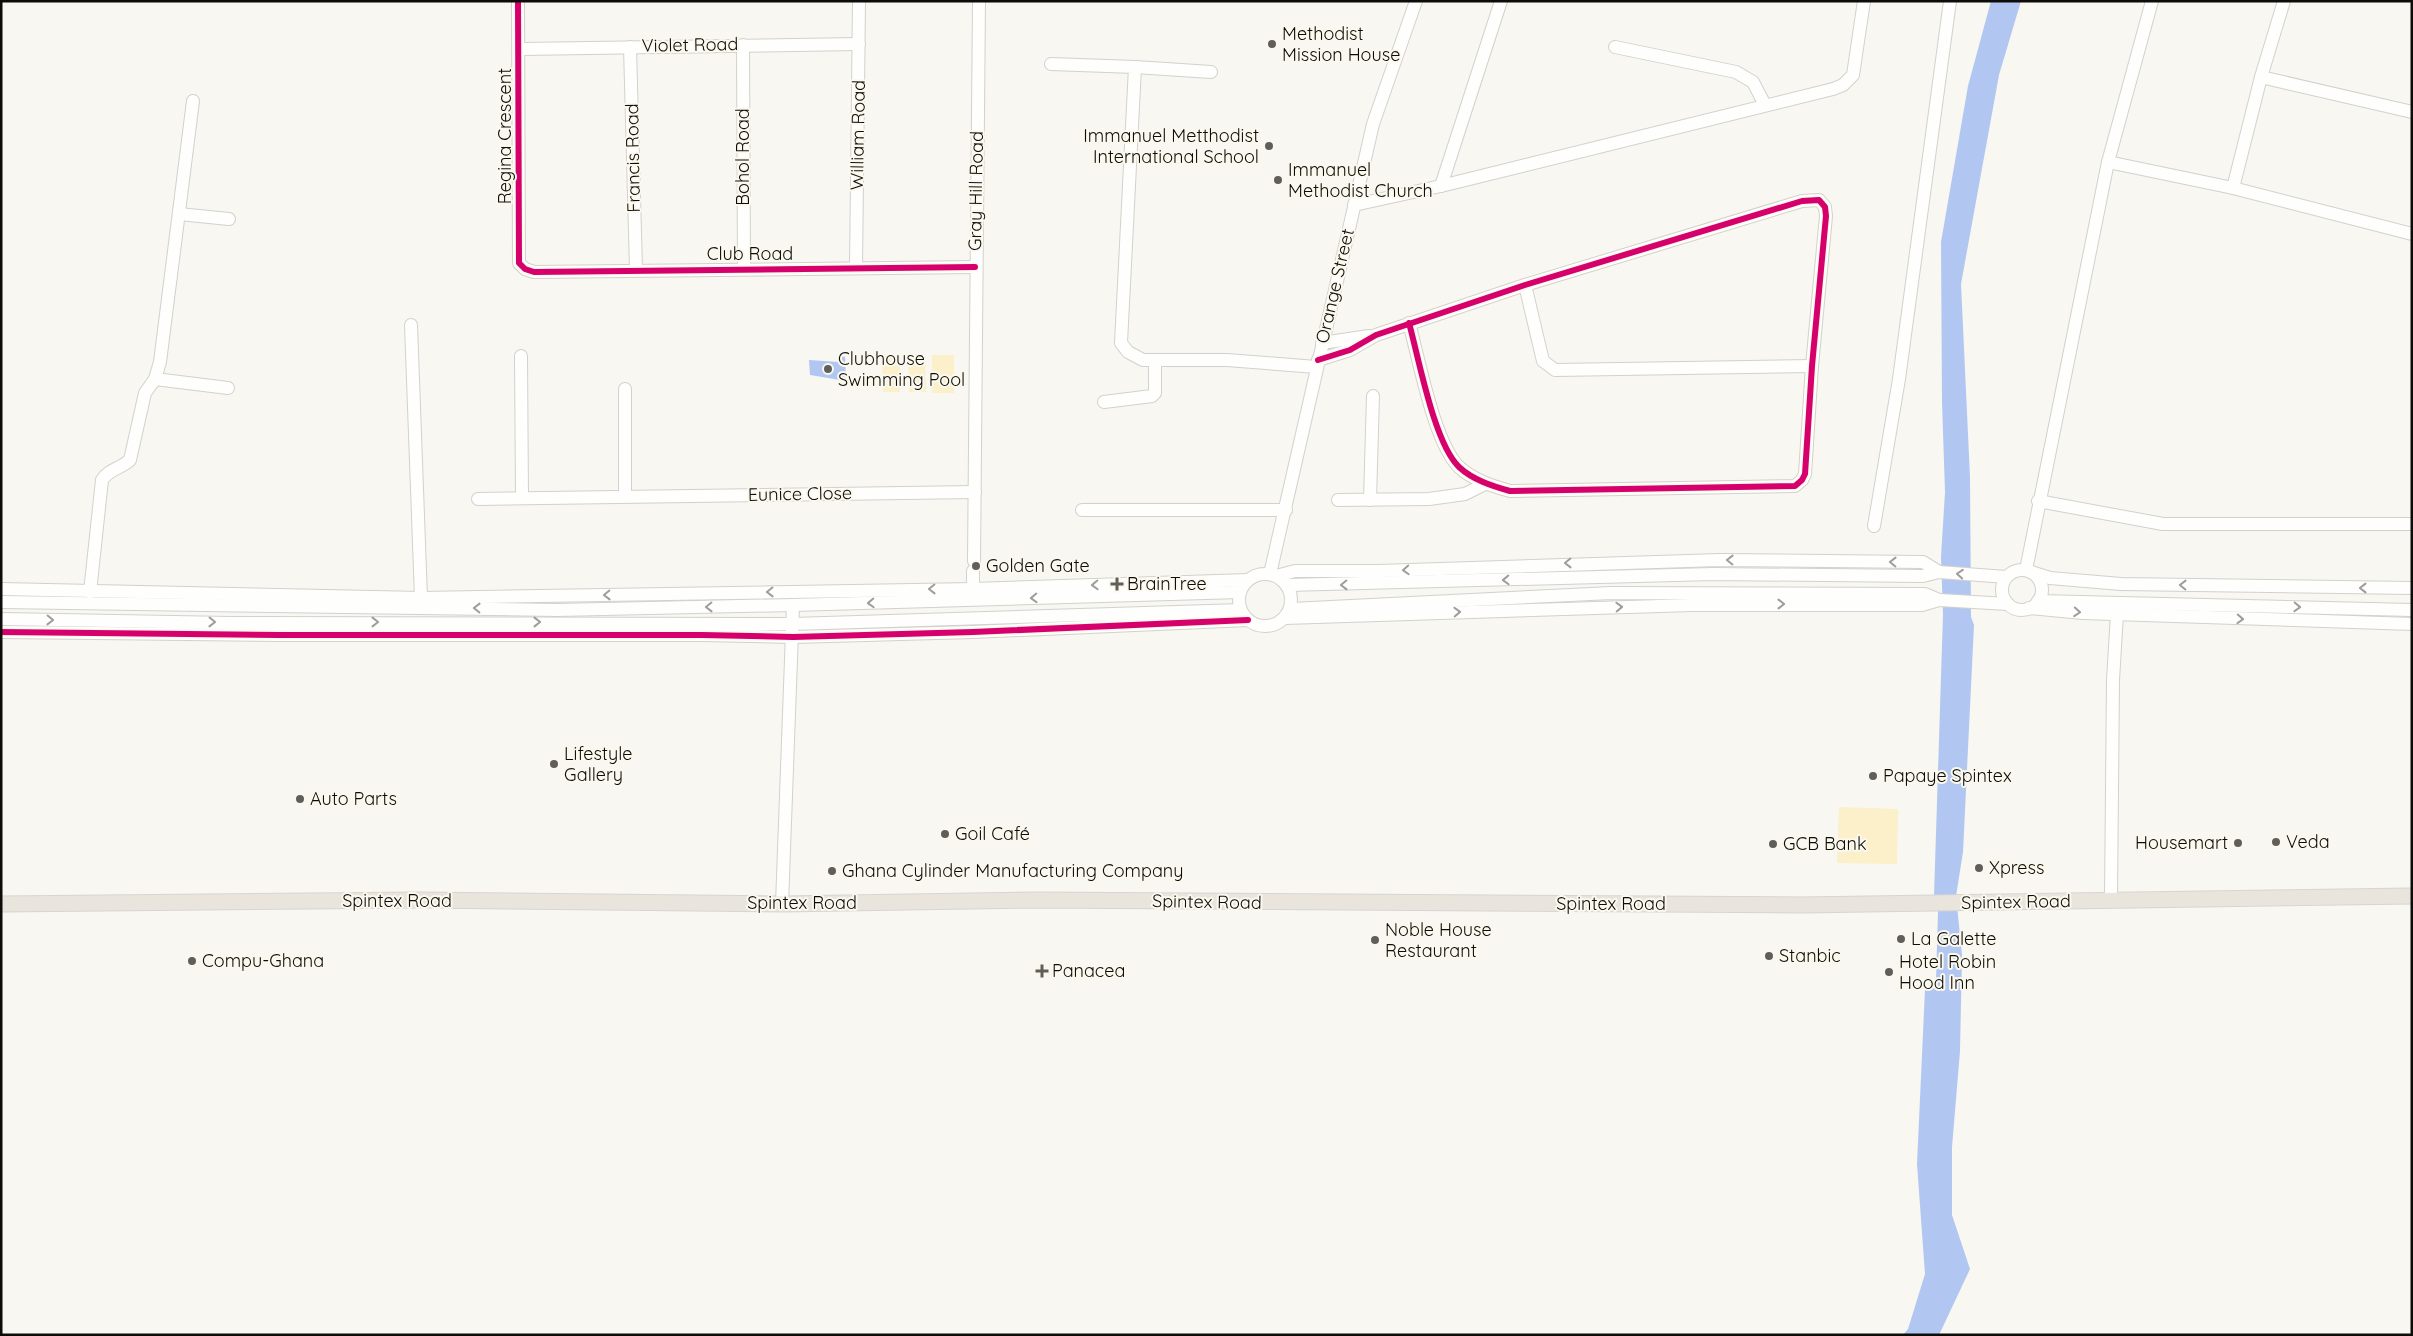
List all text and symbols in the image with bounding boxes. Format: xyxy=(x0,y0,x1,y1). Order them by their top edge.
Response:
place label: Methodist Mission House xyxy=(1282,22,1400,66)
street label: Violet Road xyxy=(642,32,738,57)
marker: Methodist Mission House xyxy=(1266,38,1278,50)
street label: Regina Crescent xyxy=(493,68,516,204)
street label: William Road xyxy=(845,80,870,190)
street label: Francis Road xyxy=(620,103,645,213)
street label: Bohol Road xyxy=(731,108,754,206)
place label: Immanuel Metthodist International School xyxy=(1083,124,1259,168)
street label: Gray Hill Road xyxy=(963,131,988,251)
marker: Immanuel Metthodist International School xyxy=(1263,140,1275,152)
place label: Immanuel Methodist Church xyxy=(1288,158,1433,202)
marker: Immanuel Methodist Church xyxy=(1272,174,1284,186)
street label: Orange Street xyxy=(1310,226,1359,345)
street label: Club Road xyxy=(707,242,793,265)
place label: Clubhouse Swimming Pool xyxy=(838,347,965,391)
marker: Clubhouse Swimming Pool xyxy=(822,363,834,375)
street label: Eunice Close xyxy=(748,481,852,506)
place label: Golden Gate xyxy=(986,554,1090,577)
one-way arrow xyxy=(1726,555,1734,565)
one-way arrow xyxy=(1889,557,1896,567)
one-way arrow xyxy=(1564,558,1572,569)
marker: Golden Gate xyxy=(970,560,982,572)
one-way arrow xyxy=(1401,565,1409,576)
one-way arrow xyxy=(1956,568,1964,579)
place label: BrainTree xyxy=(1127,572,1207,595)
one-way arrow xyxy=(1502,575,1510,585)
marker: BrainTree xyxy=(1111,578,1123,590)
one-way arrow xyxy=(1339,579,1347,590)
one-way arrow xyxy=(1090,580,1098,590)
one-way arrow xyxy=(2179,580,2186,590)
one-way arrow xyxy=(2359,583,2366,593)
one-way arrow xyxy=(928,584,936,594)
one-way arrow xyxy=(765,587,773,597)
one-way arrow xyxy=(603,590,610,600)
one-way arrow xyxy=(1030,593,1038,603)
one-way arrow xyxy=(867,598,875,608)
one-way arrow xyxy=(1778,599,1786,609)
one-way arrow xyxy=(705,602,712,612)
one-way arrow xyxy=(1616,602,1623,612)
one-way arrow xyxy=(2294,602,2301,612)
one-way arrow xyxy=(472,603,480,614)
one-way arrow xyxy=(2074,606,2082,617)
one-way arrow xyxy=(1453,607,1461,618)
one-way arrow xyxy=(2236,613,2244,624)
one-way arrow xyxy=(46,615,54,625)
one-way arrow xyxy=(209,617,217,627)
one-way arrow xyxy=(372,617,379,627)
one-way arrow xyxy=(534,617,542,627)
place label: Lifestyle Gallery xyxy=(564,742,632,786)
marker: Lifestyle Gallery xyxy=(548,758,560,770)
place label: Papaye Spintex xyxy=(1883,764,2012,787)
marker: Papaye Spintex xyxy=(1867,770,1879,782)
place label: Auto Parts xyxy=(310,787,397,810)
marker: Auto Parts xyxy=(294,793,306,805)
place label: Goil Café xyxy=(955,822,1030,845)
marker: Goil Café xyxy=(939,828,951,840)
place label: Veda xyxy=(2286,830,2330,853)
place label: Housemart xyxy=(2135,831,2228,854)
place label: GCB Bank xyxy=(1783,832,1867,855)
marker: Veda xyxy=(2270,836,2282,848)
marker: Housemart xyxy=(2232,837,2244,849)
marker: GCB Bank xyxy=(1767,838,1779,850)
place label: Xpress xyxy=(1989,856,2044,879)
place label: Ghana Cylinder Manufacturing Company xyxy=(842,859,1183,882)
marker: Xpress xyxy=(1973,862,1985,874)
marker: Ghana Cylinder Manufacturing Company xyxy=(826,865,838,877)
street label: Spintex Road xyxy=(342,889,452,912)
street label: Spintex Road xyxy=(1152,889,1262,914)
street label: Spintex Road xyxy=(1961,889,2071,914)
street label: Spintex Road xyxy=(747,891,857,914)
street label: Spintex Road xyxy=(1556,892,1666,915)
place label: Noble House Restaurant xyxy=(1385,918,1492,962)
place label: La Galette xyxy=(1911,927,1996,950)
marker: La Galette xyxy=(1895,933,1907,945)
marker: Noble House Restaurant xyxy=(1369,934,1381,946)
place label: Stanbic xyxy=(1779,944,1841,967)
place label: Compu-Ghana xyxy=(202,949,324,972)
marker: Stanbic xyxy=(1763,950,1775,962)
place label: Hotel Robin Hood Inn xyxy=(1899,950,1996,994)
marker: Compu-Ghana xyxy=(186,955,198,967)
place label: Panacea xyxy=(1052,959,1125,982)
marker: Panacea xyxy=(1036,965,1048,977)
marker: Hotel Robin Hood Inn xyxy=(1883,966,1895,978)

